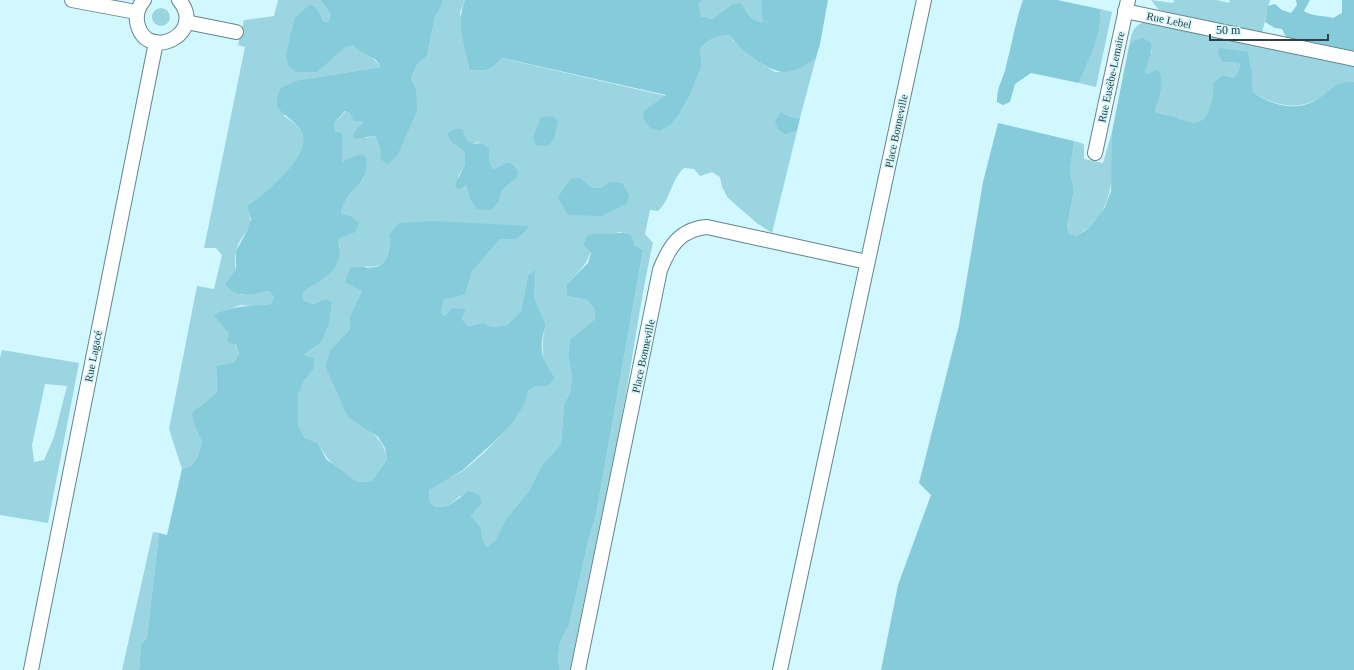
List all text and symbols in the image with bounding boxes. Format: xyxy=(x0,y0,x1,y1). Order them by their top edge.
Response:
street label: Rue Lebel xyxy=(1145,9,1193,31)
scale bar xyxy=(1210,16,1328,42)
text: 50 m xyxy=(1216,23,1241,37)
street label: Rue Eusèbe-Lemaire xyxy=(1096,30,1127,124)
street label: Place Bonneville xyxy=(882,93,910,169)
street label: Place Bonneville xyxy=(629,318,657,394)
street label: Rue Lagacé xyxy=(82,329,104,383)

